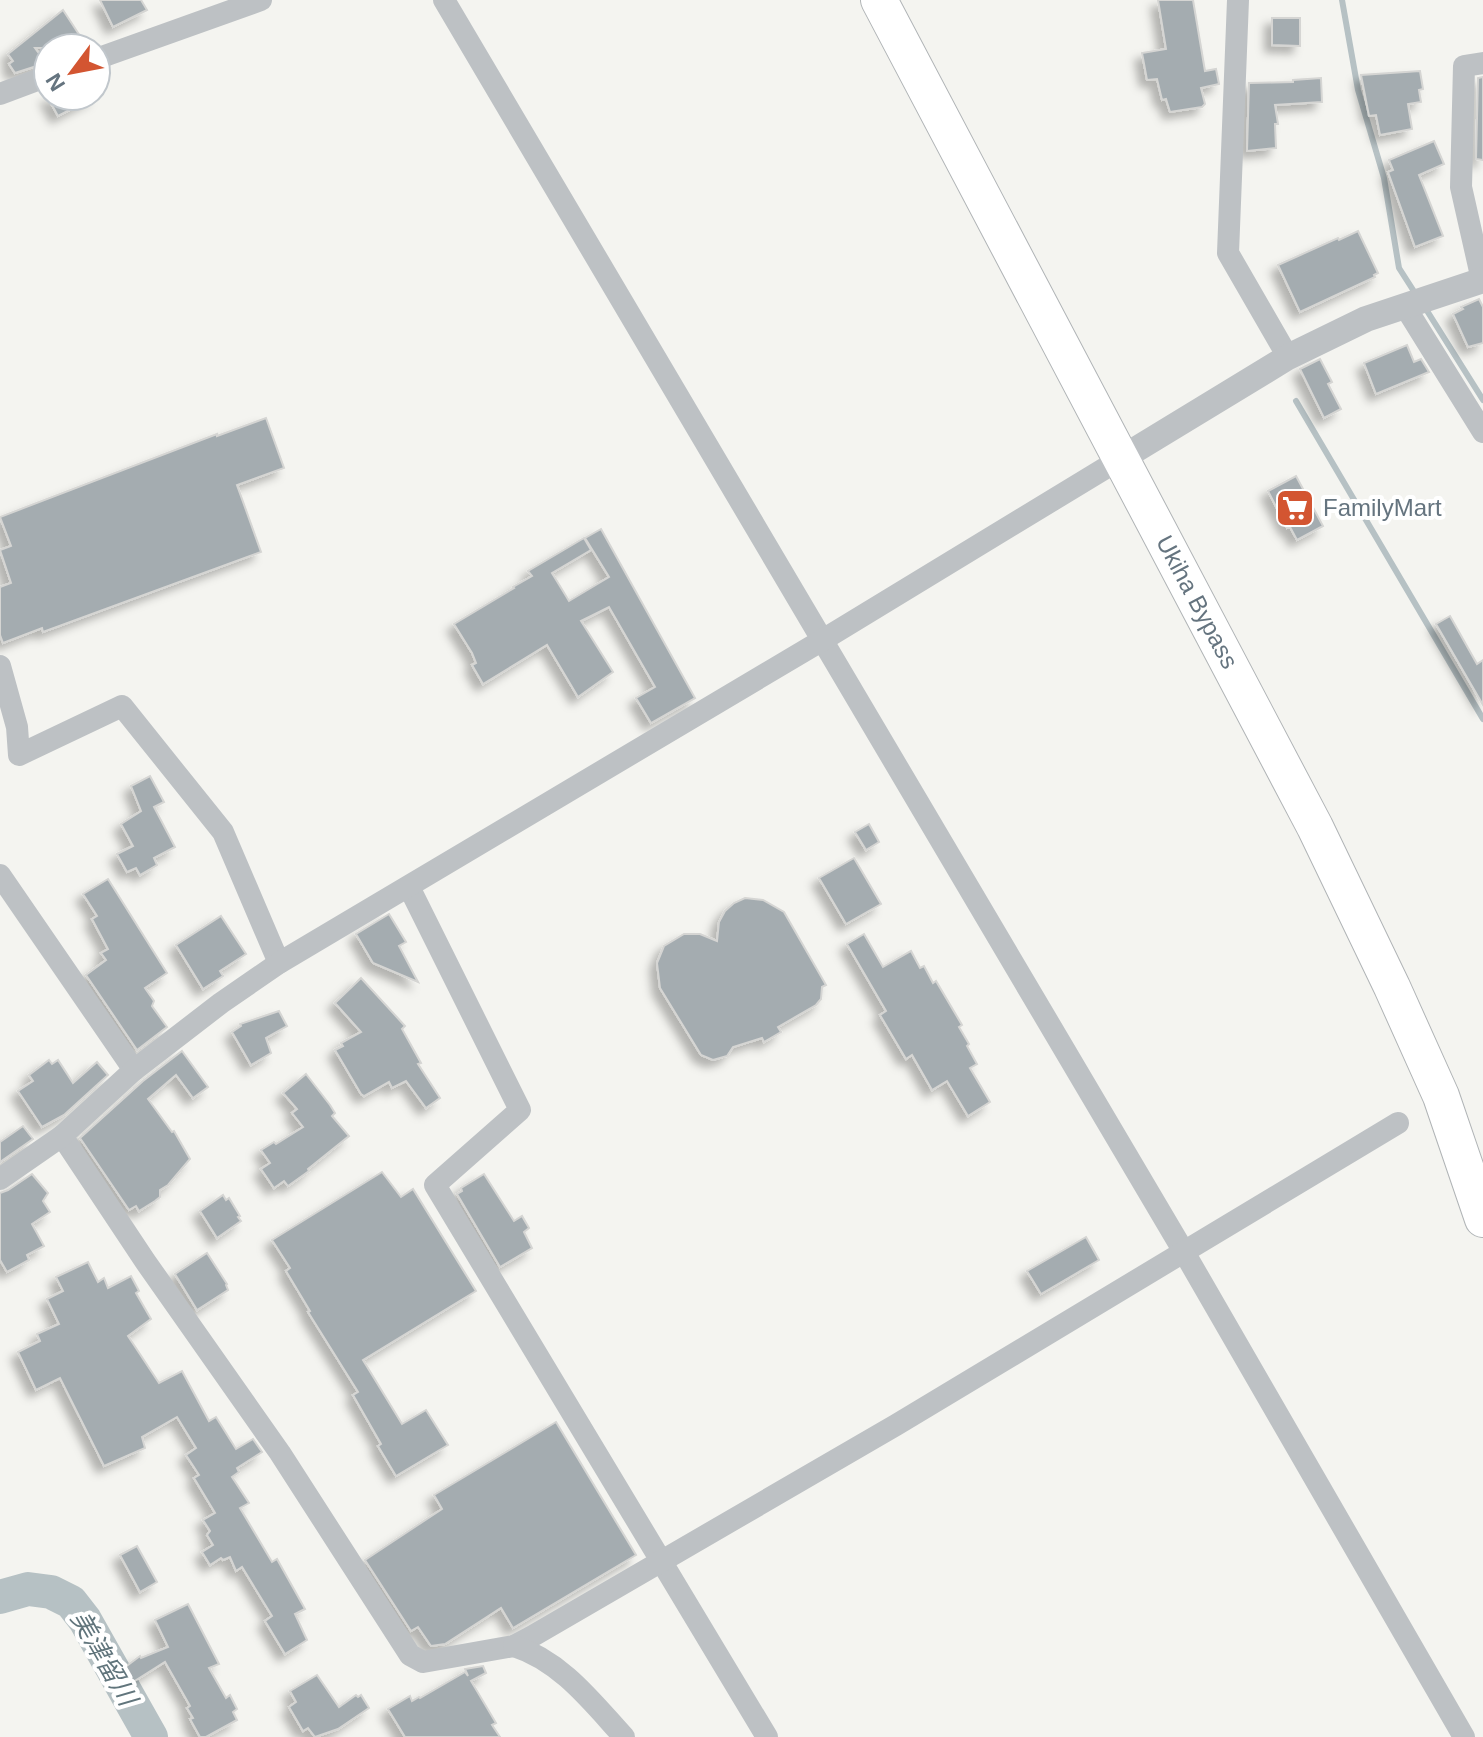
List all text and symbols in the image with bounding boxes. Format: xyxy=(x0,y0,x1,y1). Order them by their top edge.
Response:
north arrow xyxy=(32,32,112,112)
text: N xyxy=(41,69,70,96)
supermarket icon: FamilyMart xyxy=(1274,487,1316,529)
place label: FamilyMart xyxy=(1323,494,1442,521)
street label: Ukiha Bypass xyxy=(1151,531,1244,673)
water label: 美津留川 xyxy=(65,1605,144,1713)

